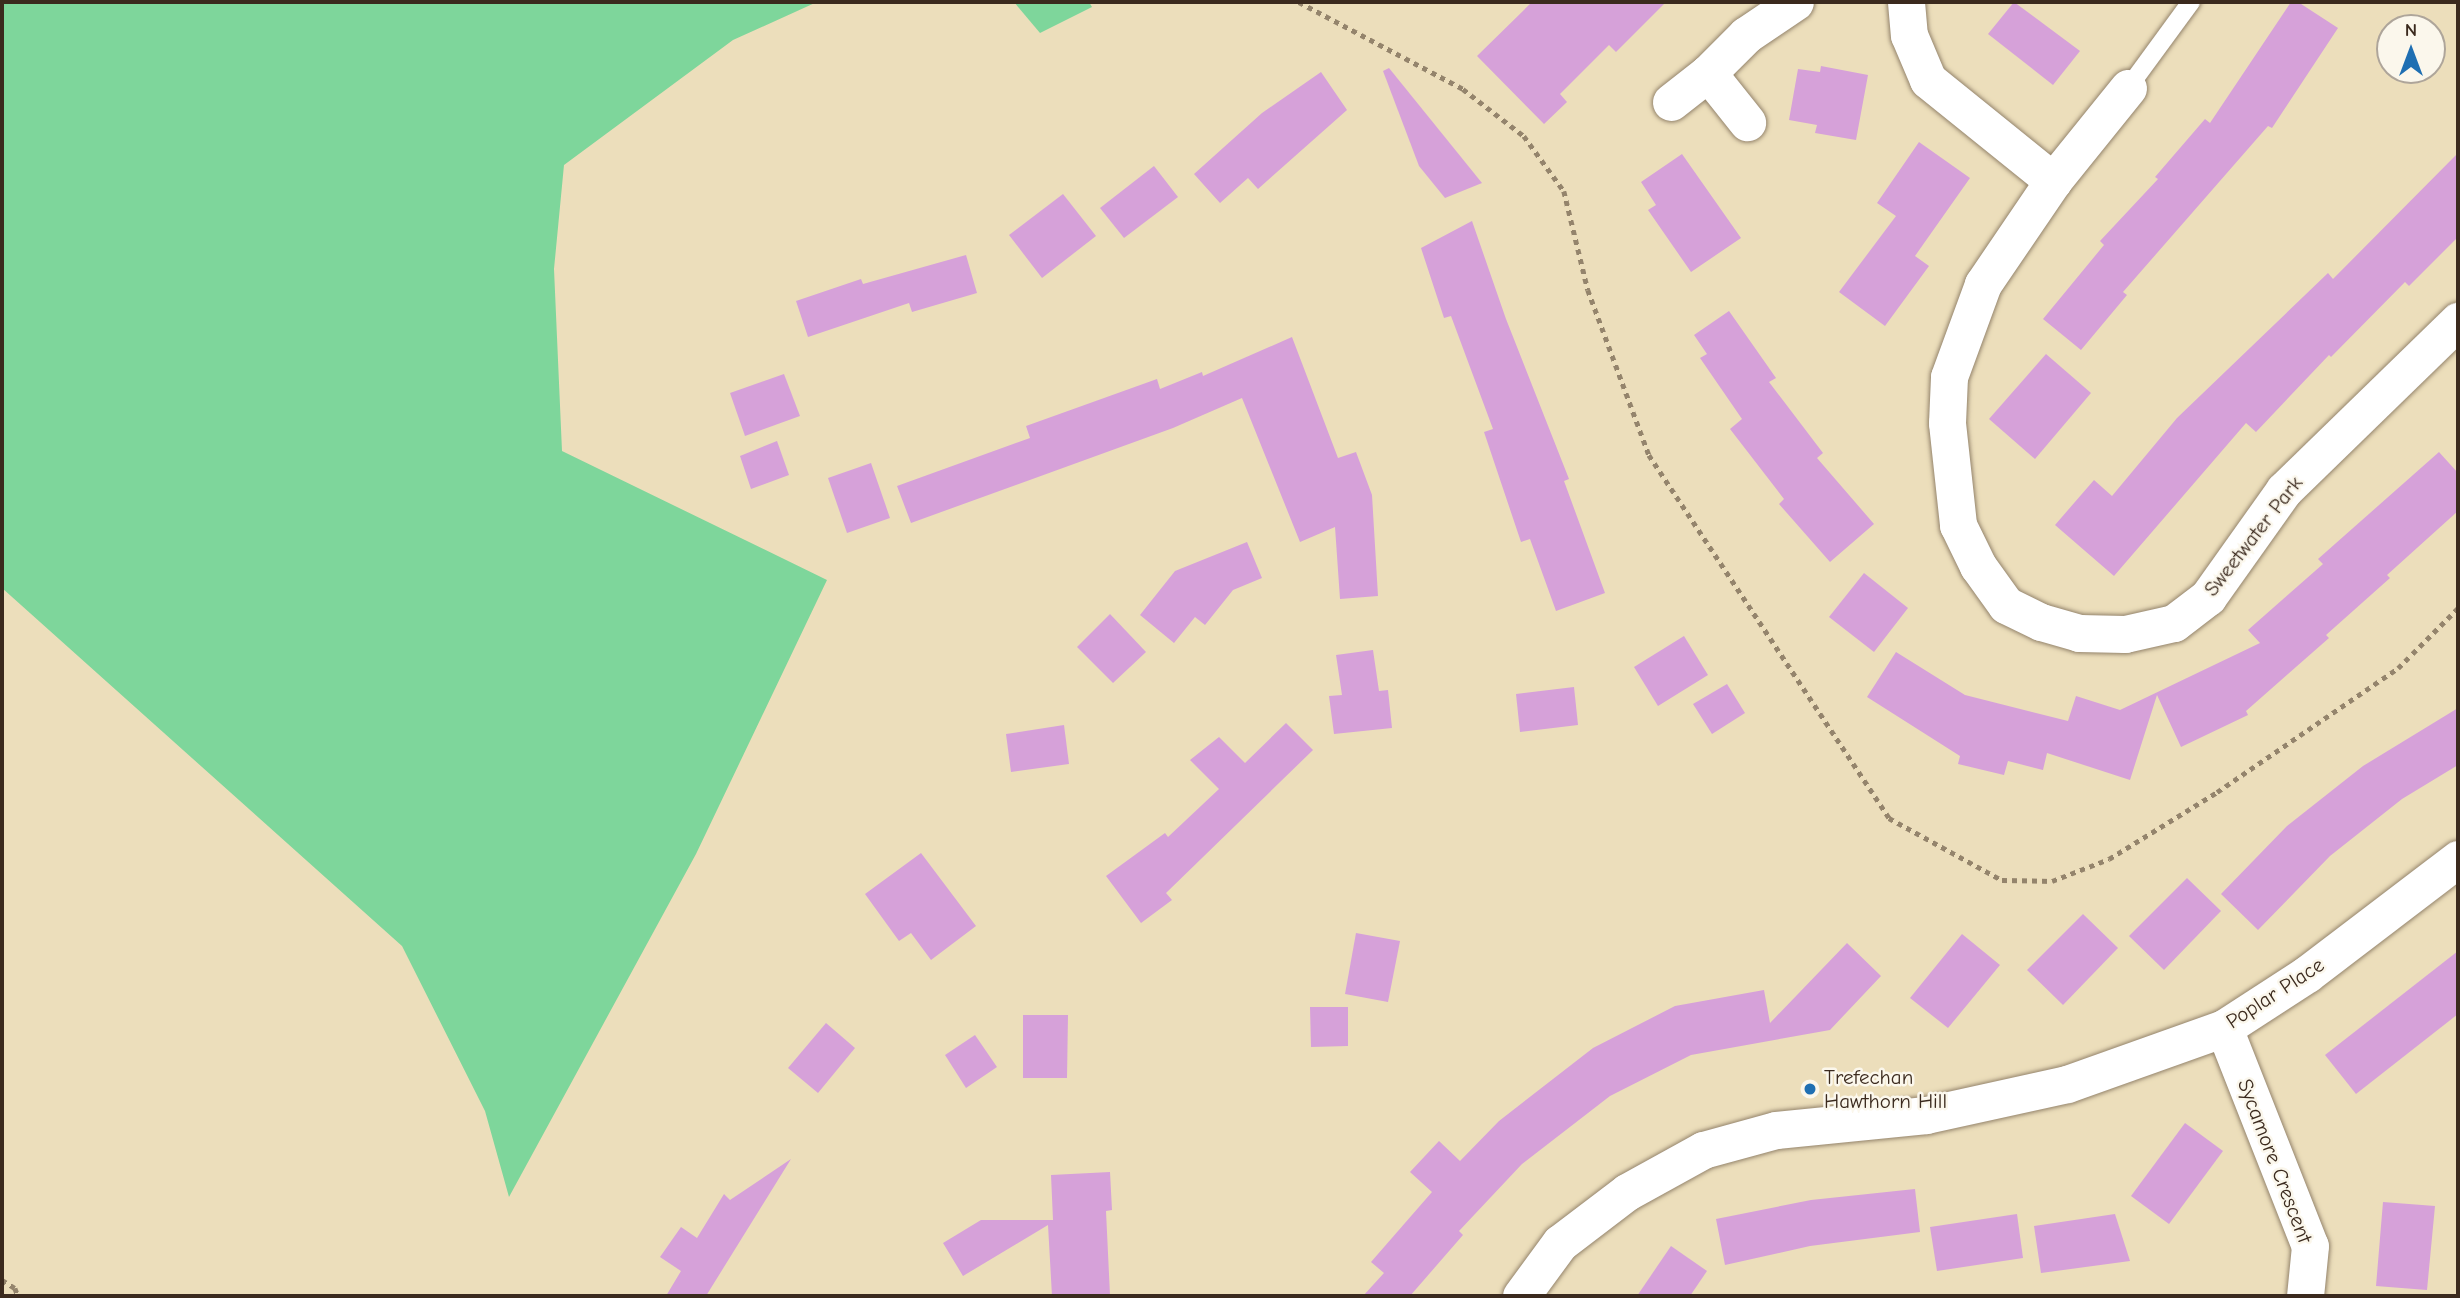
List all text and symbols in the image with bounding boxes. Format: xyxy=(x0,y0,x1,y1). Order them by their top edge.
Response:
north arrow xyxy=(2376,14,2446,84)
text: N xyxy=(2405,19,2417,41)
street label: Sweetwater Park xyxy=(2198,471,2308,601)
street label: Poplar Place xyxy=(2221,952,2329,1034)
place label: Trefechan Hawthorn Hill xyxy=(1824,1064,1947,1114)
street label: Sycamore Crescent xyxy=(2232,1075,2318,1247)
marker: Trefechan Hawthorn Hill xyxy=(1802,1081,1818,1097)

